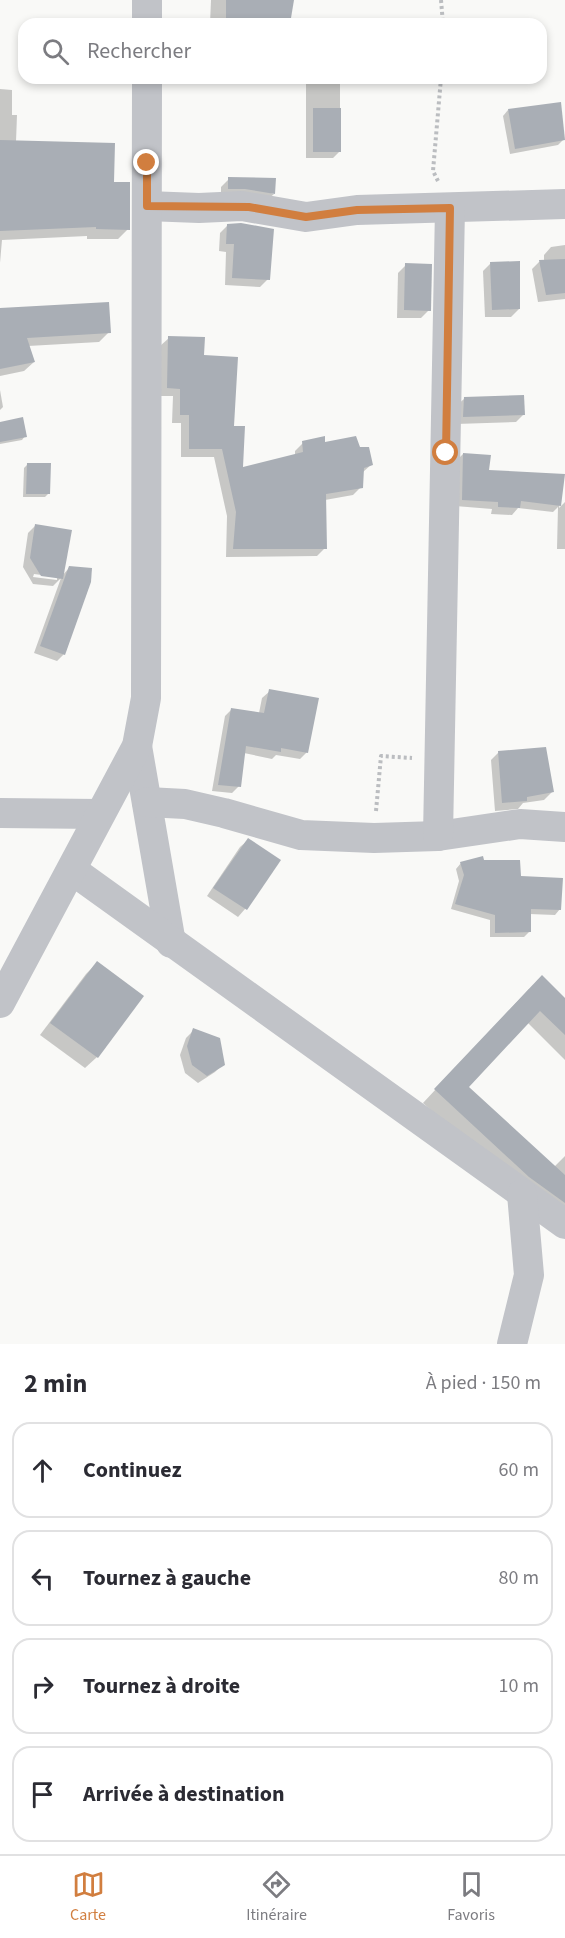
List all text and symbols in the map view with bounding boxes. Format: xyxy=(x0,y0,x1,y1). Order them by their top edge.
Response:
search box xyxy=(18,18,547,84)
icon: search xyxy=(39,35,72,68)
text: Rechercher xyxy=(87,35,191,67)
route end xyxy=(133,149,159,175)
route start xyxy=(432,439,458,465)
text: 2 min xyxy=(24,1365,87,1402)
text: À pied · 150 m xyxy=(426,1369,541,1397)
icon: ahead xyxy=(26,1454,59,1487)
text: Continuez xyxy=(83,1454,182,1486)
text: 60 m xyxy=(499,1456,539,1484)
icon: left xyxy=(26,1562,59,1595)
text: Tournez à gauche xyxy=(83,1562,251,1594)
text: 80 m xyxy=(499,1564,539,1592)
icon: right xyxy=(26,1670,59,1703)
text: Tournez à droite xyxy=(83,1670,240,1702)
text: 10 m xyxy=(499,1672,539,1700)
icon: arrive xyxy=(26,1778,59,1811)
text: Arrivée à destination xyxy=(83,1778,285,1810)
tab: Carte xyxy=(70,1868,106,1926)
tab: Itinéraire xyxy=(246,1868,307,1926)
tab: Favoris xyxy=(447,1868,495,1926)

